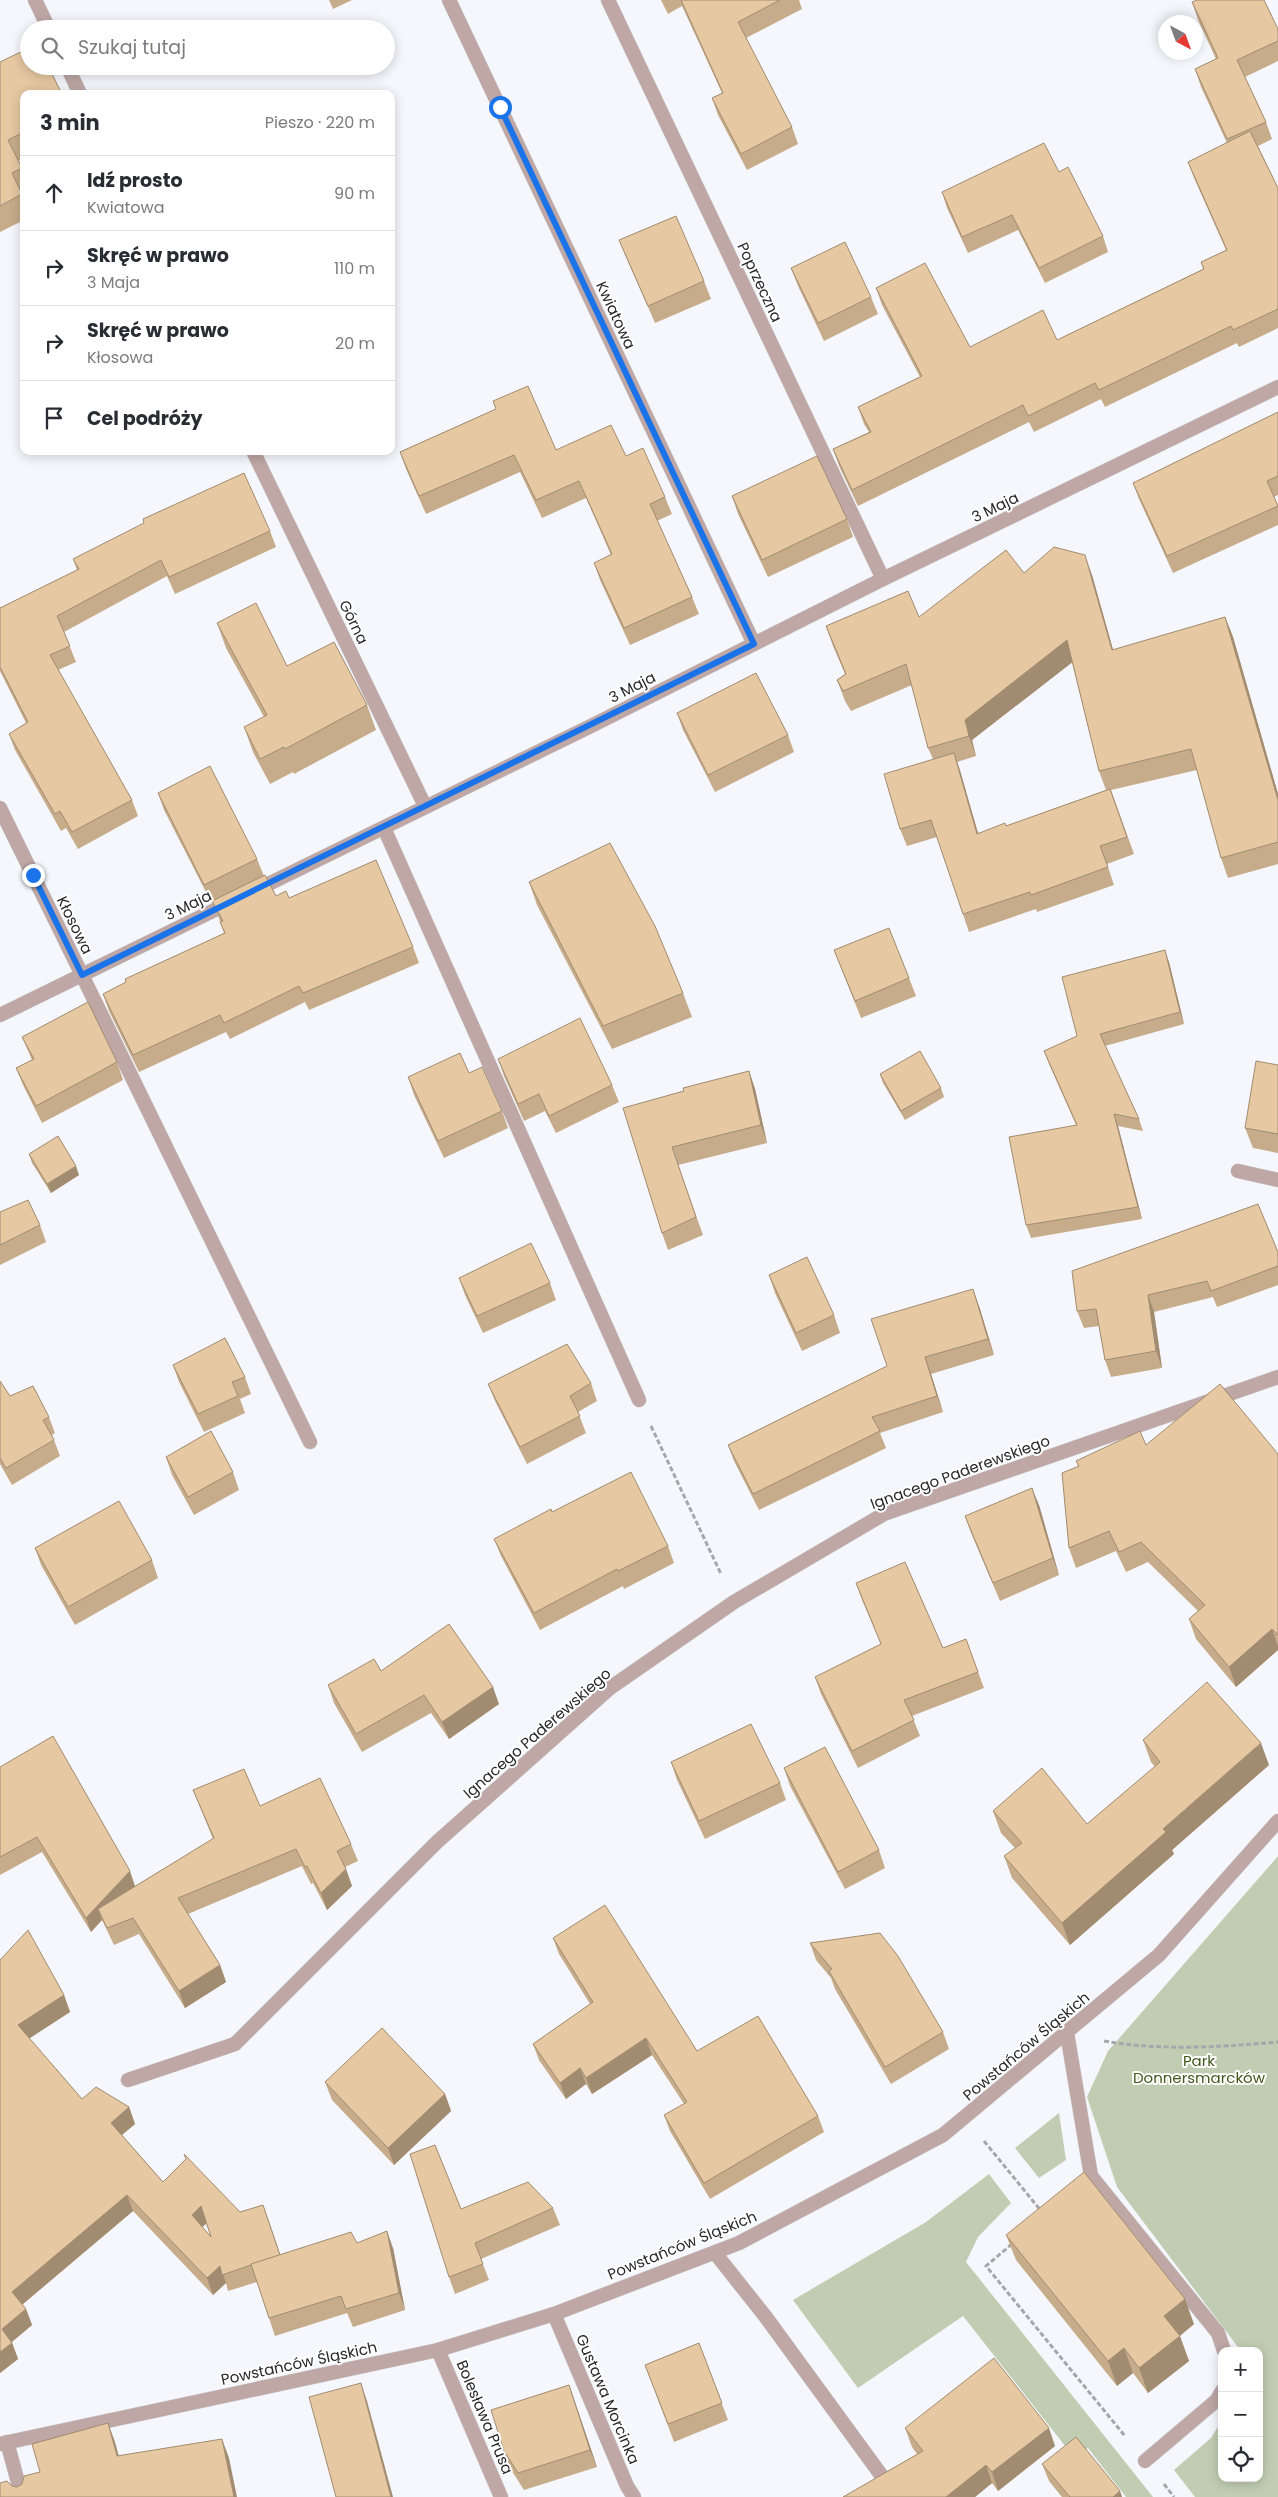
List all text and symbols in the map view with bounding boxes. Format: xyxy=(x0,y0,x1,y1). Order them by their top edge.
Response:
north arrow xyxy=(1158,15,1203,60)
search box xyxy=(20,20,395,75)
icon: search xyxy=(38,34,66,62)
text: Szukaj tutaj xyxy=(78,34,186,61)
route start xyxy=(489,96,512,119)
text: 3 min xyxy=(40,108,100,137)
text: Pieszo · 220 m xyxy=(265,111,375,134)
text: Idź prosto xyxy=(87,167,183,194)
icon: ahead xyxy=(40,179,68,207)
text: 90 m xyxy=(334,182,375,205)
text: Kwiatowa xyxy=(87,196,164,219)
street label: Poprzeczna xyxy=(732,239,788,325)
text: Skręć w prawo xyxy=(87,242,229,269)
icon: right xyxy=(40,254,68,282)
text: 110 m xyxy=(334,257,375,280)
text: 3 Maja xyxy=(87,271,140,294)
street label: Kwiatowa xyxy=(591,278,641,352)
text: Skręć w prawo xyxy=(87,317,229,344)
icon: right xyxy=(40,329,68,357)
text: 20 m xyxy=(335,332,375,355)
text: Kłosowa xyxy=(87,346,153,369)
icon: arrive xyxy=(40,404,68,432)
text: Cel podróży xyxy=(87,405,202,432)
street label: 3 Maja xyxy=(968,487,1022,527)
street label: Górna xyxy=(334,596,374,648)
street label: 3 Maja xyxy=(605,666,659,708)
route end xyxy=(22,864,45,887)
street label: 3 Maja xyxy=(161,885,215,925)
street label: Kłosowa xyxy=(52,892,98,958)
street label: Ignacego Paderewskiego xyxy=(867,1430,1053,1514)
street label: Ignacego Paderewskiego xyxy=(459,1663,615,1803)
street label: Powstańców Śląskich xyxy=(958,1987,1094,2105)
park label: Park Donnersmarcków xyxy=(1133,2050,1266,2088)
street label: Powstańców Śląskich xyxy=(604,2205,760,2285)
street label: Gustawa Morcinka xyxy=(571,2331,645,2467)
street label: Powstańców Śląskich xyxy=(219,2336,379,2390)
map controls xyxy=(1218,2347,1263,2482)
button: + xyxy=(1218,2347,1263,2392)
street label: Bolesława Prusa xyxy=(452,2357,518,2477)
button: − xyxy=(1218,2392,1263,2437)
button: locate xyxy=(1218,2437,1263,2482)

